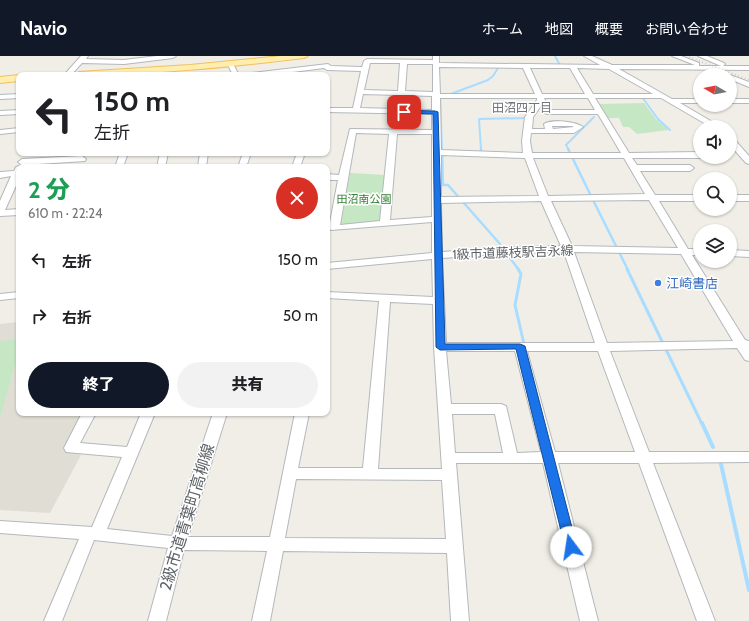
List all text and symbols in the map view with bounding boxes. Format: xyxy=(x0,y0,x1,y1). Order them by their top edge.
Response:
text: Navio xyxy=(20,17,67,40)
text: ホーム xyxy=(481,20,523,38)
text: 地図 xyxy=(545,20,573,38)
text: 概要 xyxy=(595,20,623,38)
text: お問い合わせ xyxy=(645,20,729,38)
north arrow xyxy=(693,68,737,112)
map controls xyxy=(693,68,737,268)
text: 150 m xyxy=(94,84,170,118)
icon: left xyxy=(28,88,80,140)
pin xyxy=(387,95,421,129)
district label: 田沼四丁目 xyxy=(492,100,552,115)
icon: arrive xyxy=(393,101,415,123)
button: sound xyxy=(693,120,737,164)
text: 左折 xyxy=(94,122,130,144)
button: search xyxy=(693,172,737,216)
text: 2 分 xyxy=(28,175,70,204)
button: close xyxy=(276,177,318,219)
park label: 田沼南公園 xyxy=(337,192,392,206)
text: 610 m · 22:24 xyxy=(28,205,103,221)
button: layers xyxy=(693,224,737,268)
street label: 1級市道藤枝駅吉永線 xyxy=(452,242,574,262)
icon: left xyxy=(28,249,50,271)
text: 150 m xyxy=(278,251,318,269)
text: 左折 xyxy=(62,253,92,271)
place label: 江崎書店 xyxy=(666,275,718,291)
marker: 江崎書店 xyxy=(653,278,663,288)
icon: right xyxy=(28,305,50,327)
text: 50 m xyxy=(283,307,318,325)
text: 右折 xyxy=(62,309,92,327)
button: 終了 xyxy=(28,362,169,408)
button: 共有 xyxy=(177,362,318,408)
street label: 2級市道青葉町高柳線 xyxy=(156,441,218,593)
position arrow xyxy=(550,526,592,568)

